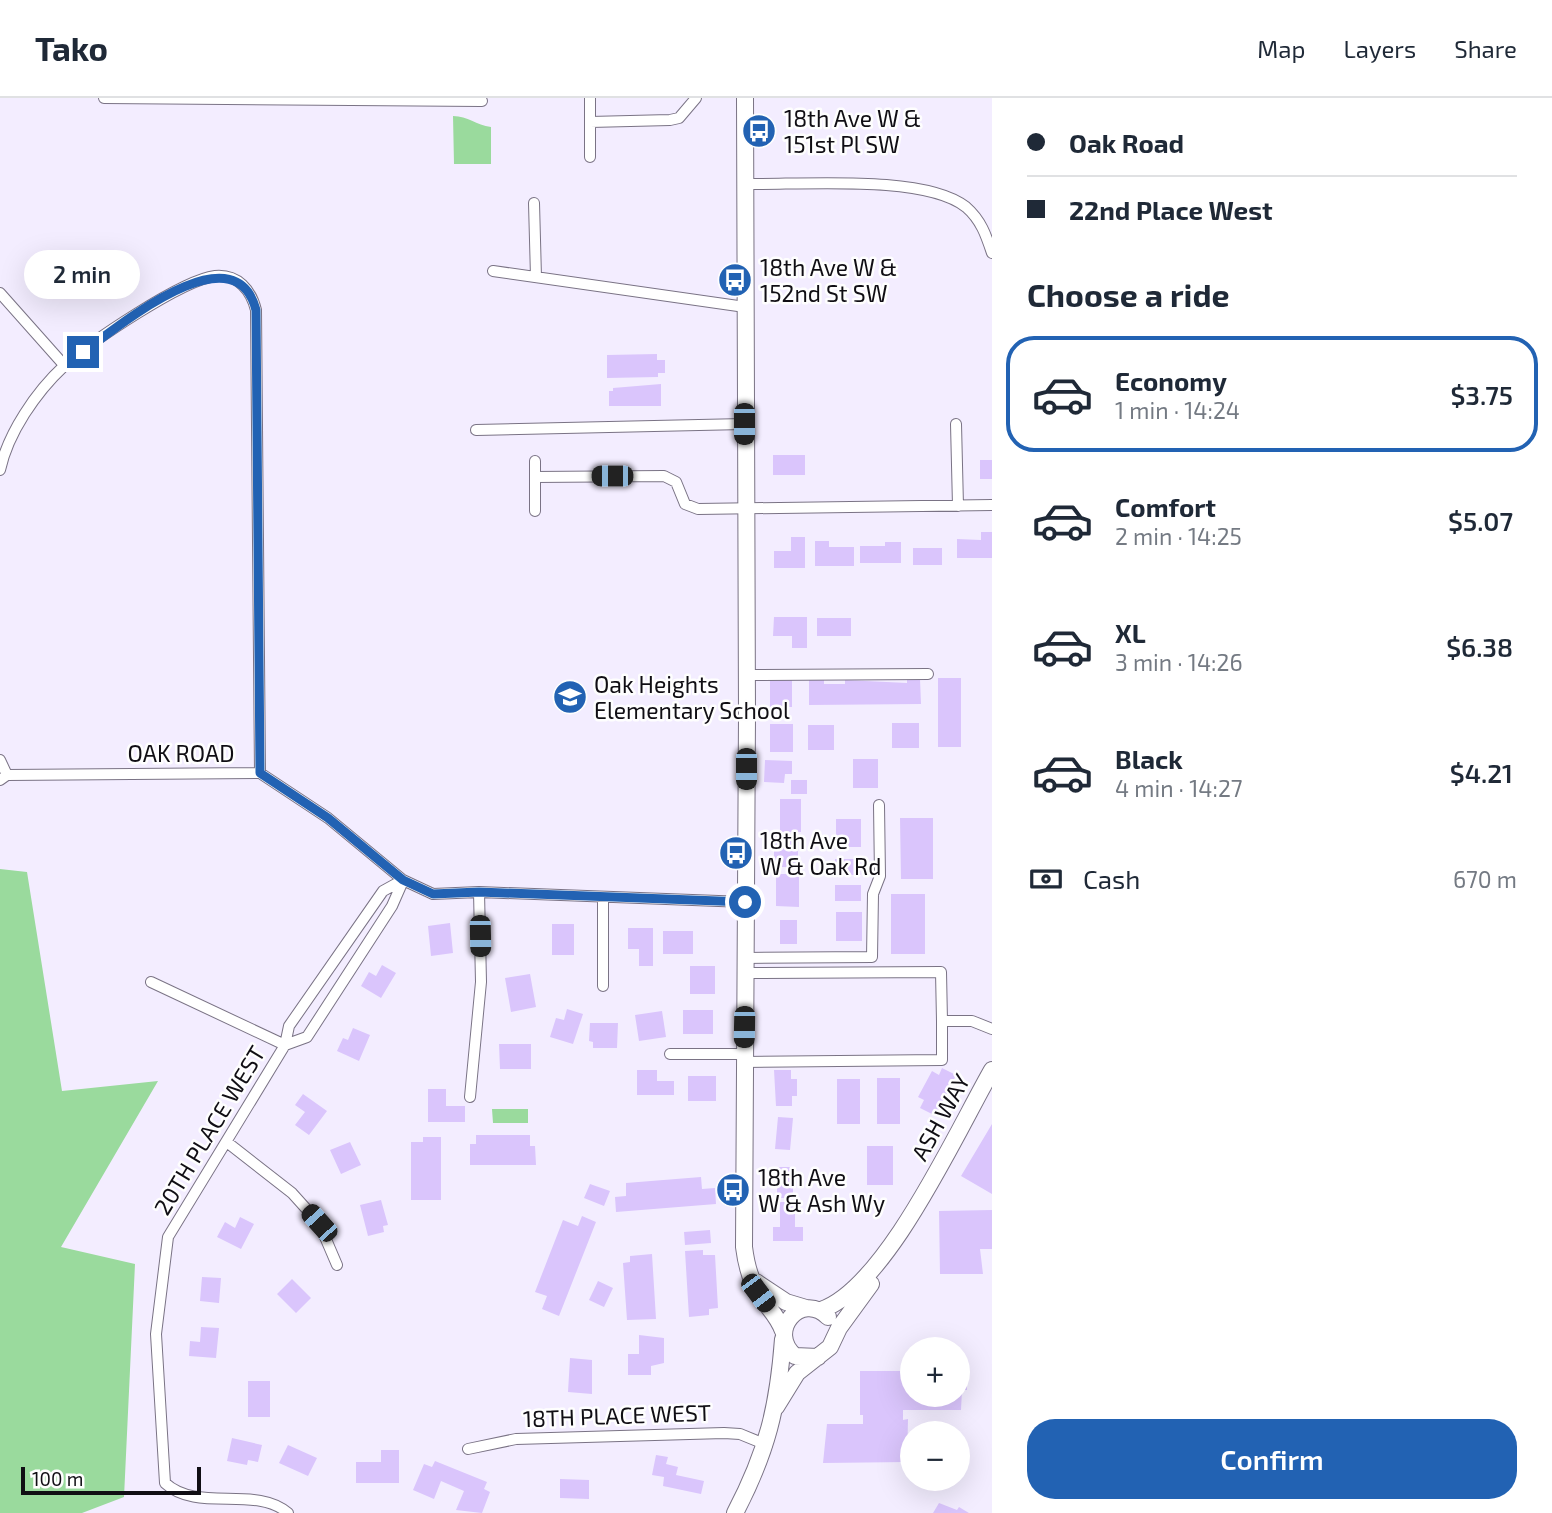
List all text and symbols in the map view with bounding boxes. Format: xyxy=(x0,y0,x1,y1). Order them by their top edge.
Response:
text: Tako xyxy=(35,28,108,68)
text: Map xyxy=(1257,34,1305,63)
text: Layers xyxy=(1343,34,1416,63)
text: Share xyxy=(1454,34,1517,63)
place label: 18th Ave W & 151st Pl SW xyxy=(784,104,921,158)
bus stop icon: 18th Ave W & 151st Pl SW xyxy=(740,112,778,150)
text: Oak Road xyxy=(1069,127,1184,158)
text: 22nd Place West xyxy=(1069,194,1273,225)
callout: 2 min xyxy=(25,250,141,300)
place label: 18th Ave W & 152nd St SW xyxy=(760,253,897,307)
text: 2 min xyxy=(53,260,111,288)
bus stop icon: 18th Ave W & 152nd St SW xyxy=(716,261,754,299)
text: Choose a ride xyxy=(1027,275,1230,313)
route end xyxy=(67,336,99,368)
icon: car xyxy=(1031,363,1094,426)
text: Economy xyxy=(1115,365,1227,396)
text: $3.75 xyxy=(1450,379,1513,410)
text: 1 min · 14:24 xyxy=(1115,396,1240,424)
car xyxy=(734,403,755,445)
car xyxy=(592,466,634,487)
icon: car xyxy=(1031,489,1094,552)
text: Comfort xyxy=(1115,491,1216,522)
text: $5.07 xyxy=(1448,505,1513,536)
text: 2 min · 14:25 xyxy=(1115,522,1242,550)
icon: car xyxy=(1031,615,1094,678)
text: XL xyxy=(1115,617,1146,648)
text: $6.38 xyxy=(1446,631,1513,662)
text: 3 min · 14:26 xyxy=(1115,648,1243,676)
place label: Oak Heights Elementary School xyxy=(594,670,790,724)
school or university icon: Oak Heights Elementary School xyxy=(551,678,589,716)
street label: OAK ROAD xyxy=(127,739,235,767)
icon: car xyxy=(1031,741,1094,804)
text: Black xyxy=(1115,743,1183,774)
car xyxy=(736,748,757,790)
text: $4.21 xyxy=(1450,757,1513,788)
text: 4 min · 14:27 xyxy=(1115,774,1243,802)
place label: 18th Ave W & Oak Rd xyxy=(760,826,881,880)
bus stop icon: 18th Ave W & Oak Rd xyxy=(717,834,755,872)
icon: cash xyxy=(1027,860,1065,898)
text: Cash xyxy=(1083,863,1140,894)
text: 670 m xyxy=(1453,865,1517,893)
route start xyxy=(729,886,761,918)
car xyxy=(470,915,491,957)
car xyxy=(734,1006,755,1048)
street label: 20TH PLACE WEST xyxy=(148,1040,270,1220)
street label: ASH WAY xyxy=(905,1069,975,1165)
place label: 18th Ave W & Ash Wy xyxy=(758,1163,885,1217)
bus stop icon: 18th Ave W & Ash Wy xyxy=(714,1171,752,1209)
car xyxy=(298,1200,341,1246)
car xyxy=(737,1270,780,1316)
map controls xyxy=(900,1337,970,1491)
button: + xyxy=(900,1337,970,1407)
street label: 18TH PLACE WEST xyxy=(522,1398,712,1432)
button: Confirm xyxy=(1027,1419,1517,1499)
button: − xyxy=(900,1421,970,1491)
scale bar xyxy=(21,1464,201,1496)
text: 100 m xyxy=(32,1467,83,1490)

